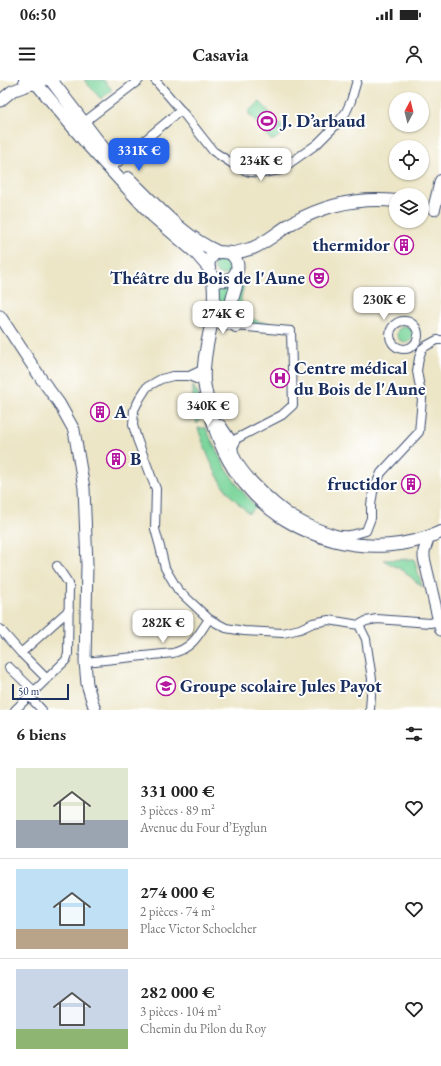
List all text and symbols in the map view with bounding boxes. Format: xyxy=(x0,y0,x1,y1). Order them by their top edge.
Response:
text: 06:50 xyxy=(20,5,56,24)
icon: menu xyxy=(16,43,38,65)
text: Casavia xyxy=(192,43,249,66)
icon: person xyxy=(403,43,425,65)
north arrow xyxy=(389,92,429,132)
map controls xyxy=(389,92,429,228)
place label: J. D’arbaud xyxy=(279,109,366,132)
sports icon: J. D’arbaud xyxy=(256,110,278,132)
pin: 331K € xyxy=(106,138,172,172)
button: locate xyxy=(389,140,429,180)
text: 331K € xyxy=(117,142,161,159)
pin: 234K € xyxy=(228,148,294,182)
text: 234K € xyxy=(239,152,283,169)
button: layers xyxy=(389,188,429,228)
place label: thermidor xyxy=(312,233,391,256)
building icon: thermidor xyxy=(393,234,415,256)
place label: Théâtre du Bois de l'Aune xyxy=(110,266,305,289)
theatre icon: Théâtre du Bois de l'Aune xyxy=(308,267,330,289)
pin: 230K € xyxy=(351,287,417,321)
text: 230K € xyxy=(362,291,406,308)
pin: 274K € xyxy=(190,301,256,335)
text: 274K € xyxy=(201,305,245,322)
place label: Centre médical du Bois de l'Aune xyxy=(294,356,426,400)
hospital icon: Centre médical du Bois de l'Aune xyxy=(269,367,291,389)
pin: 340K € xyxy=(175,393,241,427)
text: 340K € xyxy=(186,397,230,414)
place label: A xyxy=(113,400,128,423)
building icon: A xyxy=(89,401,111,423)
place label: B xyxy=(130,447,141,470)
building icon: B xyxy=(105,448,127,470)
place label: fructidor xyxy=(328,472,398,495)
building icon: fructidor xyxy=(400,473,422,495)
pin: 282K € xyxy=(130,610,196,644)
text: 282K € xyxy=(141,614,185,631)
place label: Groupe scolaire Jules Payot xyxy=(180,674,382,697)
school or university icon: Groupe scolaire Jules Payot xyxy=(155,675,177,697)
scale bar xyxy=(12,682,69,701)
text: 50 m xyxy=(18,684,39,698)
text: 6 biens xyxy=(16,723,66,745)
icon: filters xyxy=(403,723,425,745)
text: 331 000 € xyxy=(140,780,215,802)
icon: home xyxy=(48,784,96,832)
icon: heart xyxy=(403,797,425,819)
text: 3 pièces · 89 m² xyxy=(140,802,215,819)
text: Avenue du Four d’Eyglun xyxy=(140,819,267,836)
text: 274 000 € xyxy=(140,881,215,903)
icon: home xyxy=(48,885,96,933)
icon: heart xyxy=(403,898,425,920)
text: 2 pièces · 74 m² xyxy=(140,903,215,920)
text: Place Victor Schoelcher xyxy=(140,920,257,937)
text: 282 000 € xyxy=(140,981,215,1003)
icon: home xyxy=(48,985,96,1033)
icon: heart xyxy=(403,998,425,1020)
text: 3 pièces · 104 m² xyxy=(140,1003,221,1020)
text: Chemin du Pilon du Roy xyxy=(140,1020,266,1037)

